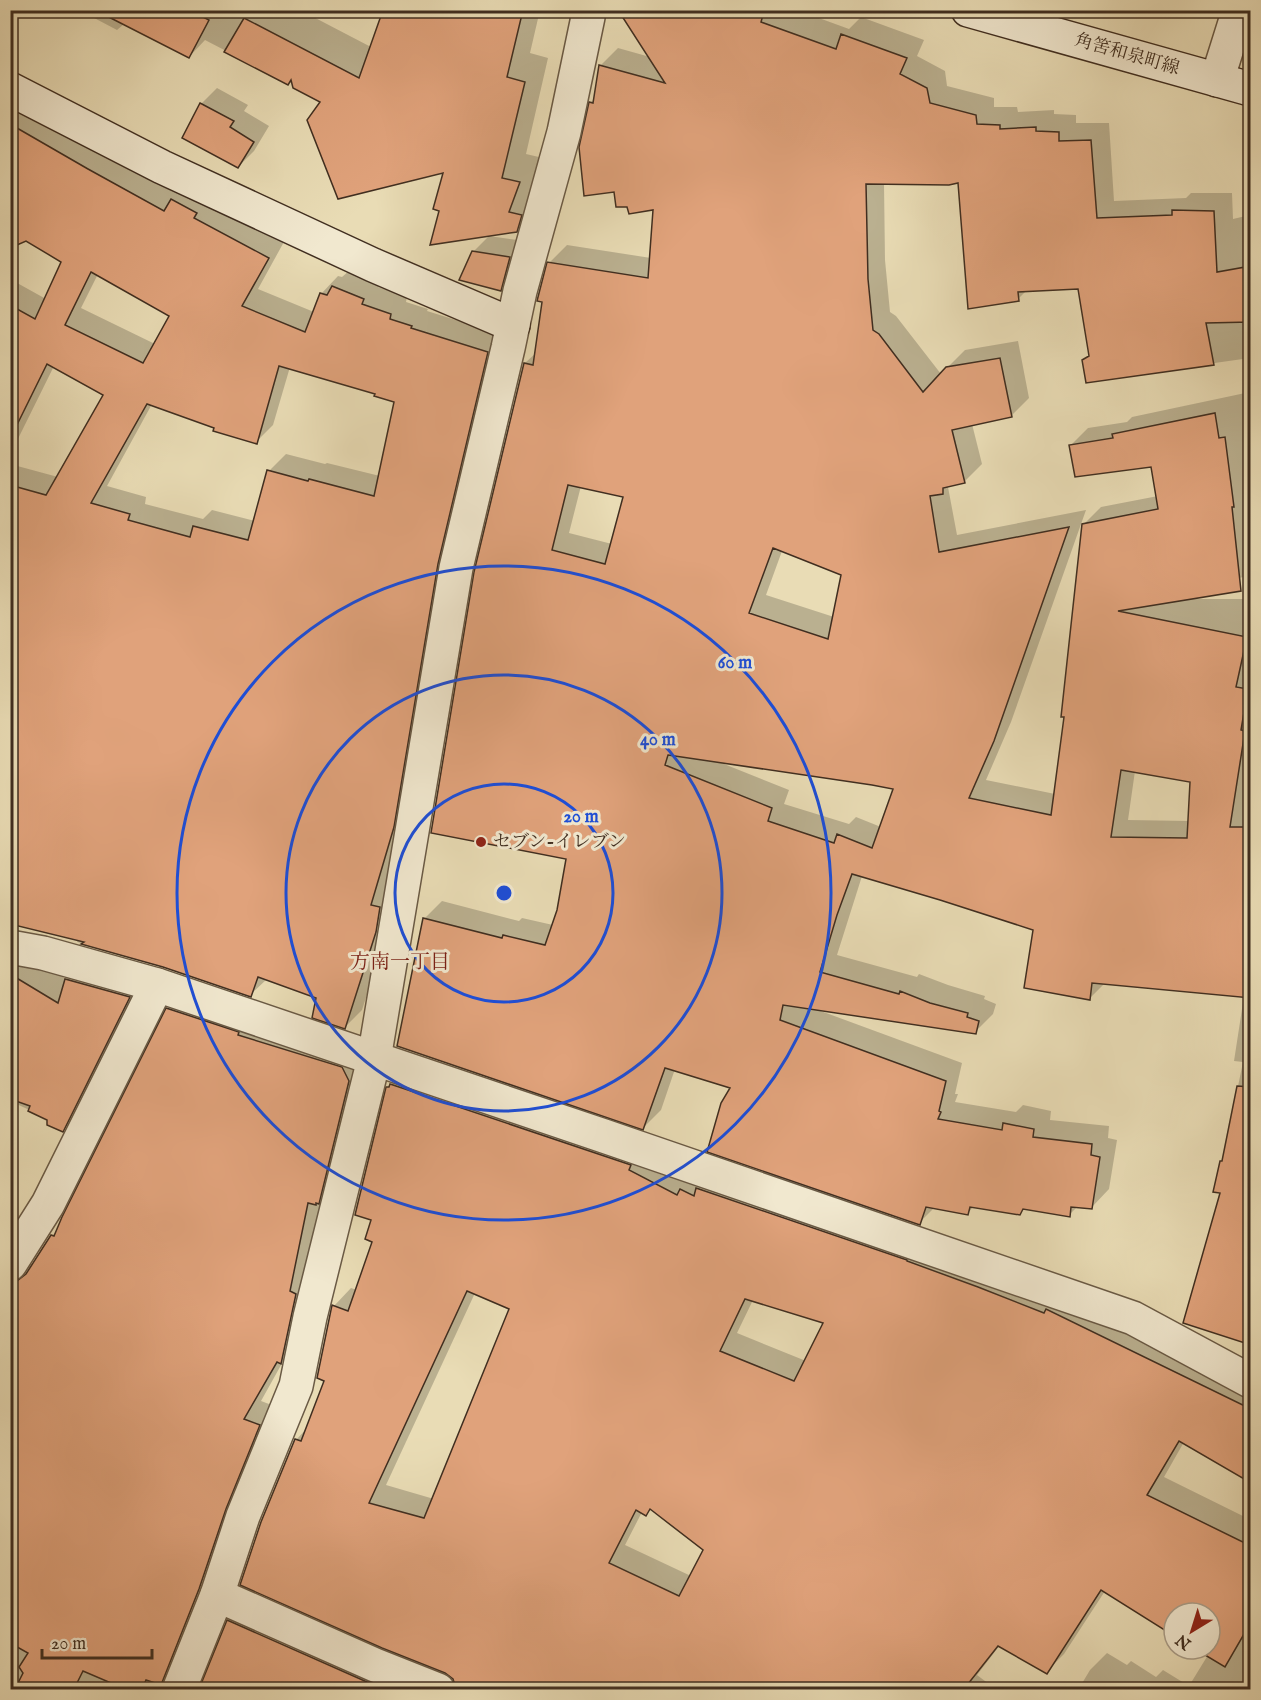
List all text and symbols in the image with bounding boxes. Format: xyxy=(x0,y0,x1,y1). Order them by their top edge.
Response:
street label: 角筈和泉町線 xyxy=(1072,29,1182,81)
text: 60 m xyxy=(718,652,752,675)
text: 40 m xyxy=(640,729,676,752)
text: 20 m xyxy=(563,806,599,829)
place label: セブン-イレブン xyxy=(493,831,626,854)
marker: セブン-イレブン xyxy=(474,835,488,849)
centre of rings xyxy=(494,883,514,903)
district label: 方南一丁目 xyxy=(350,950,450,975)
north arrow xyxy=(1162,1601,1222,1661)
scale bar xyxy=(42,1622,152,1660)
text: N xyxy=(1172,1629,1196,1654)
text: 20 m xyxy=(51,1633,86,1656)

